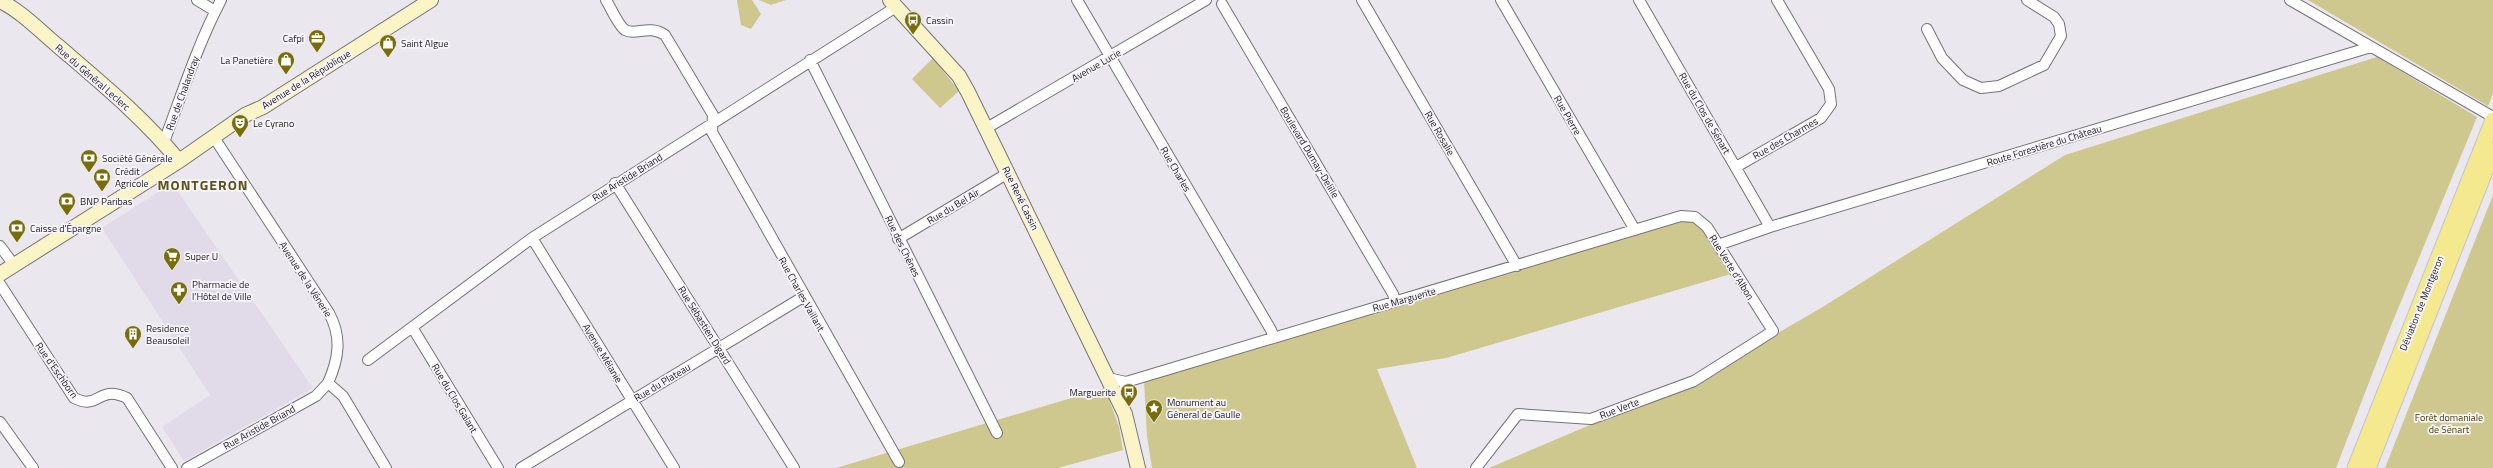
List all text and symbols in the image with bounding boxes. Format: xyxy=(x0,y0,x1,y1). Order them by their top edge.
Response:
bus stop icon: Cassin xyxy=(903,10,923,35)
place label: Cassin xyxy=(926,13,953,28)
office icon: Cafpi xyxy=(307,28,327,53)
place label: Cafpi xyxy=(283,31,304,46)
shop icon: Saint Algue xyxy=(378,33,398,58)
place label: Saint Algue xyxy=(401,36,448,51)
street label: Rue du Général Leclerc xyxy=(52,40,134,114)
street label: Avenue Lucie xyxy=(1069,45,1124,86)
street label: Avenue de la République xyxy=(259,46,354,113)
shop icon: La Panetière xyxy=(276,50,296,75)
place label: La Panetière xyxy=(221,53,273,68)
street label: Rue de Chalandray xyxy=(162,54,203,133)
street label: Rue du Clos de Sénart xyxy=(1675,70,1734,157)
street label: Rue Pierre xyxy=(1550,93,1585,138)
street label: Boulevard Dumay-Delille xyxy=(1276,104,1343,201)
street label: Rue Rosalie xyxy=(1421,108,1458,158)
theatre icon: Le Cyrano xyxy=(230,113,250,138)
street label: Rue des Charmes xyxy=(1750,113,1821,163)
place label: Le Cyrano xyxy=(253,116,294,131)
street label: Route Forestière du Château xyxy=(1985,121,2104,170)
street label: Rue Charles xyxy=(1157,144,1195,195)
bank icon: Société Générale xyxy=(79,148,99,173)
street label: Rue Aristide Briand xyxy=(589,150,665,205)
place label: Société Générale xyxy=(102,151,173,166)
place label: Crédit Agricole xyxy=(115,164,149,191)
street label: Rue René Cassin xyxy=(999,164,1043,233)
bank icon: Crédit Agricole xyxy=(92,167,112,192)
district label: MONTGERON xyxy=(158,174,248,195)
street label: Rue du Bel Air xyxy=(924,185,983,228)
bank icon: BNP Paribas xyxy=(57,191,77,216)
place label: BNP Paribas xyxy=(80,194,133,209)
street label: Rue des Chênes xyxy=(881,213,924,280)
bank icon: Caisse d'Épargne xyxy=(7,218,27,243)
place label: Caisse d'Épargne xyxy=(30,221,101,236)
street label: Rue Verte d'Albon xyxy=(1705,232,1758,303)
street label: Avenue de la Vénerie xyxy=(276,239,336,320)
supermarket icon: Super U xyxy=(162,246,182,271)
place label: Super U xyxy=(185,249,218,264)
street label: Déviation de Montgeron xyxy=(2396,253,2447,353)
street label: Rue Charles Vaillant xyxy=(775,254,829,335)
place label: Pharmacie de l'Hôtel de Ville xyxy=(192,277,252,304)
pharmacy icon: Pharmacie de l'Hôtel de Ville xyxy=(169,280,189,305)
street label: Rue Sébastien Digard xyxy=(674,283,735,367)
street label: Rue Marguerite xyxy=(1371,283,1438,316)
place label: Residence Beausoleil xyxy=(146,321,189,348)
street label: Avenue Mélanie xyxy=(579,321,626,386)
building icon: Residence Beausoleil xyxy=(123,324,143,349)
street label: Rue d'Eschborn xyxy=(32,339,81,401)
street label: Rue du Plateau xyxy=(631,360,693,405)
street label: Rue du Clos Galant xyxy=(428,361,482,436)
bus stop icon: Marguerite xyxy=(1119,382,1139,407)
place label: Marguerite xyxy=(1069,385,1116,400)
street label: Rue Verte xyxy=(1597,394,1641,423)
place label: Monument au Géneral de Gaulle xyxy=(1167,395,1240,422)
place icon: Monument au Géneral de Gaulle xyxy=(1144,398,1164,423)
street label: Rue Aristide Briand xyxy=(220,401,298,454)
park label: Forêt domaniale de Sénart xyxy=(2415,410,2483,437)

